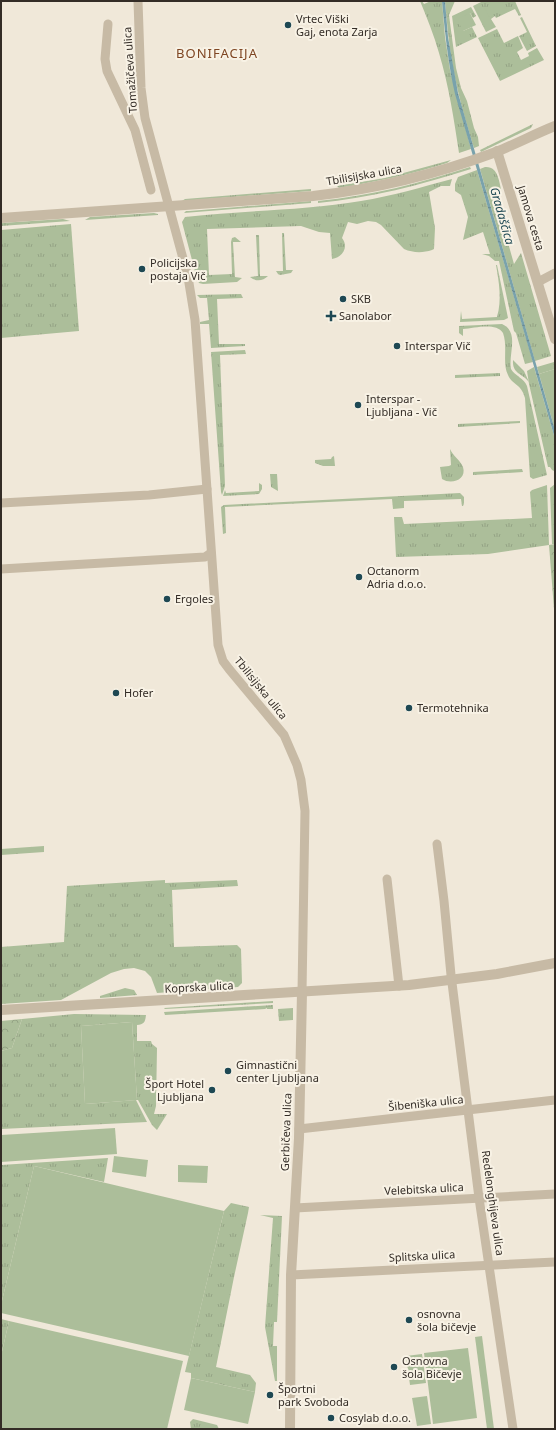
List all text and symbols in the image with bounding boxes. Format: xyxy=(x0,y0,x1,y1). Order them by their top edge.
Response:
place label: Vrtec Viški Gaj, enota Zarja xyxy=(296,11,378,39)
marker: Vrtec Viški Gaj, enota Zarja xyxy=(283,20,293,30)
street label: Tomažičeva ulica xyxy=(119,26,140,114)
district label: BONIFACIJA xyxy=(176,44,258,62)
street label: Tbilisijska ulica xyxy=(325,160,403,189)
street label: Jamova cesta xyxy=(514,182,549,252)
water label: Gradaščica xyxy=(486,185,519,247)
place label: Policijska postaja Vič xyxy=(150,255,205,283)
marker: Policijska postaja Vič xyxy=(137,264,147,274)
place label: SKB xyxy=(351,291,371,306)
marker: SKB xyxy=(338,294,348,304)
place label: Sanolabor xyxy=(339,308,392,323)
marker: Sanolabor xyxy=(326,311,336,321)
place label: Interspar Vič xyxy=(405,338,471,353)
marker: Interspar Vič xyxy=(392,341,402,351)
place label: Interspar - Ljubljana - Vič xyxy=(366,391,437,419)
marker: Interspar - Ljubljana - Vič xyxy=(353,400,363,410)
place label: Octanorm Adria d.o.o. xyxy=(367,563,426,591)
marker: Octanorm Adria d.o.o. xyxy=(354,572,364,582)
place label: Ergoles xyxy=(175,591,213,606)
marker: Ergoles xyxy=(162,594,172,604)
street label: Tbilisijska ulica xyxy=(232,653,291,722)
place label: Hofer xyxy=(124,685,154,700)
marker: Hofer xyxy=(111,688,121,698)
place label: Termotehnika xyxy=(417,700,489,715)
marker: Termotehnika xyxy=(404,703,414,713)
street label: Koprska ulica xyxy=(164,977,234,996)
place label: Gimnastični center Ljubljana xyxy=(236,1057,319,1085)
marker: Gimnastični center Ljubljana xyxy=(223,1066,233,1076)
place label: Šport Hotel Ljubljana xyxy=(145,1076,204,1104)
marker: Šport Hotel Ljubljana xyxy=(207,1085,217,1095)
street label: Šibeniška ulica xyxy=(388,1091,464,1114)
street label: Gerbičeva ulica xyxy=(277,1093,294,1171)
street label: Redelonghijeva ulica xyxy=(479,1149,508,1256)
street label: Velebitska ulica xyxy=(384,1179,464,1198)
street label: Splitska ulica xyxy=(388,1246,456,1265)
place label: osnovna šola bičevje xyxy=(417,1306,476,1334)
marker: osnovna šola bičevje xyxy=(404,1315,414,1325)
place label: Osnovna šola Bičevje xyxy=(402,1353,462,1381)
marker: Osnovna šola Bičevje xyxy=(389,1362,399,1372)
place label: Športni park Svoboda xyxy=(278,1381,349,1409)
marker: Športni park Svoboda xyxy=(265,1390,275,1400)
place label: Cosylab d.o.o. xyxy=(339,1410,411,1425)
marker: Cosylab d.o.o. xyxy=(326,1413,336,1423)

